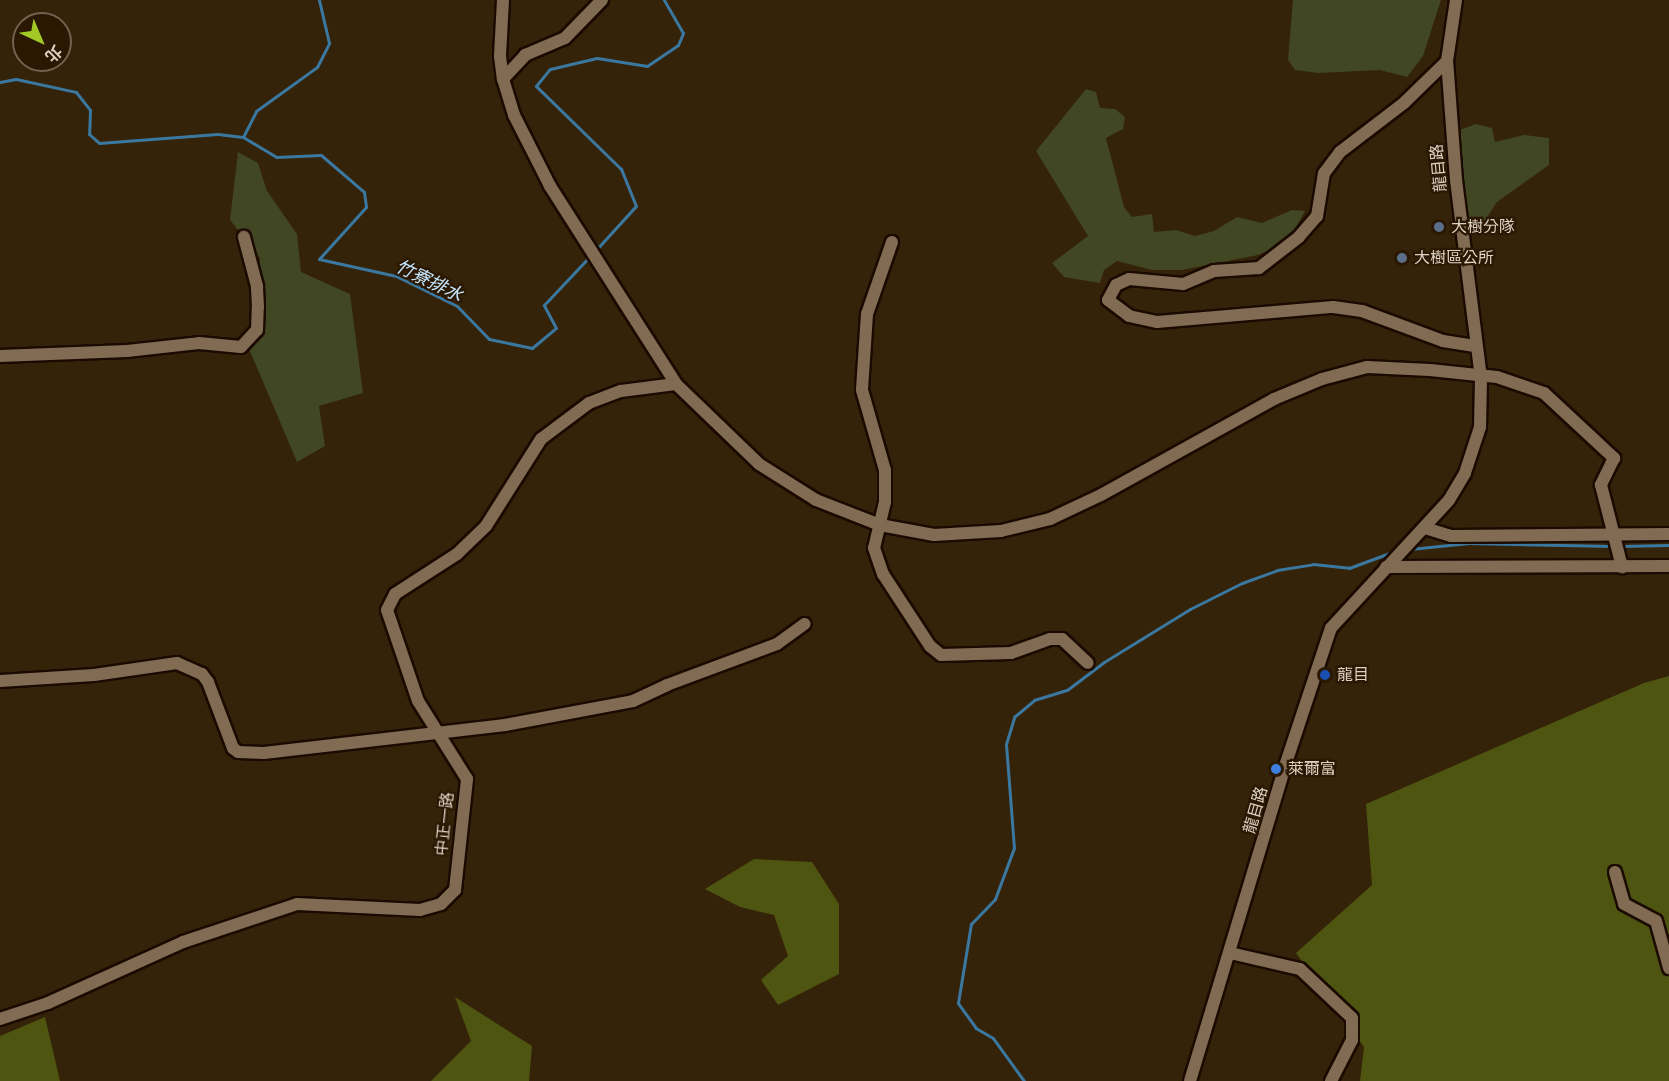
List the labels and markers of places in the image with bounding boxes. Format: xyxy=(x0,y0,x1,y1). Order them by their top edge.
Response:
place label: 大樹分隊 xyxy=(1451,217,1515,237)
marker: 大樹分隊 xyxy=(1432,220,1446,234)
place label: 大樹區公所 xyxy=(1414,248,1494,268)
marker: 大樹區公所 xyxy=(1395,251,1409,265)
place label: 龍目 xyxy=(1337,665,1369,685)
marker: 龍目 xyxy=(1318,668,1332,682)
place label: 萊爾富 xyxy=(1288,759,1336,779)
marker: 萊爾富 xyxy=(1269,762,1283,776)

